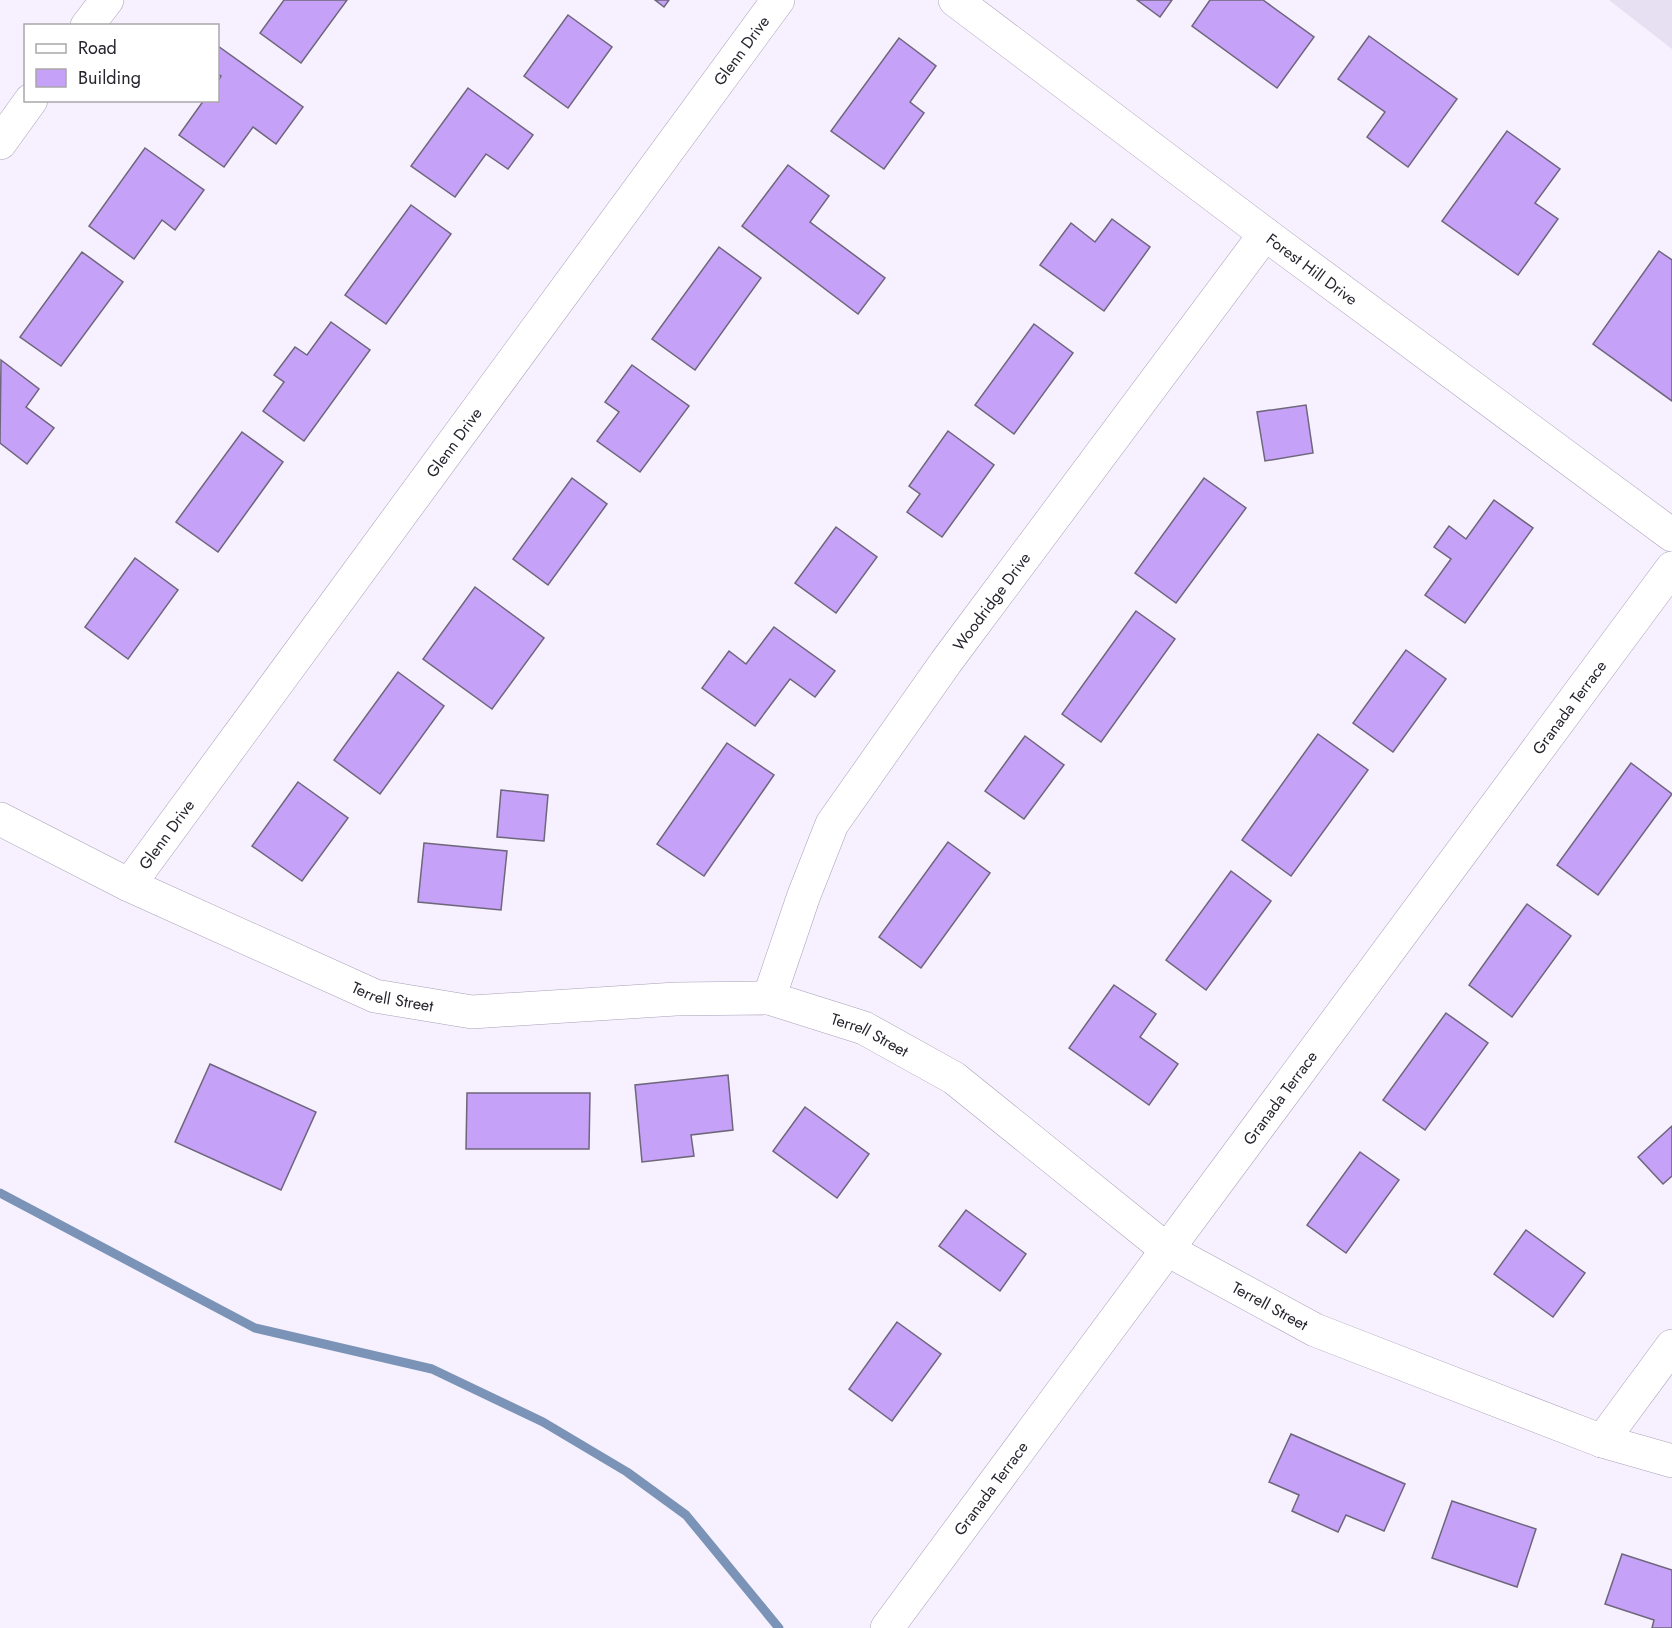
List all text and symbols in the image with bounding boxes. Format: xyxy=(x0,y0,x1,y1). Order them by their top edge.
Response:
street label: Glenn Drive xyxy=(708,11,774,90)
legend xyxy=(24,24,219,102)
text: Road xyxy=(78,35,117,61)
text: Building xyxy=(78,65,141,91)
street label: Forest Hill Drive xyxy=(1262,227,1363,310)
street label: Glenn Drive xyxy=(420,403,487,482)
street label: Woodridge Drive xyxy=(947,547,1036,655)
street label: Granada Terrace xyxy=(1526,655,1612,759)
street label: Glenn Drive xyxy=(133,794,200,874)
street label: Terrell Street xyxy=(348,975,435,1017)
street label: Terrell Street xyxy=(828,1007,913,1062)
street label: Granada Terrace xyxy=(1237,1046,1322,1149)
street label: Terrell Street xyxy=(1228,1276,1312,1336)
street label: Granada Terrace xyxy=(948,1436,1033,1540)

